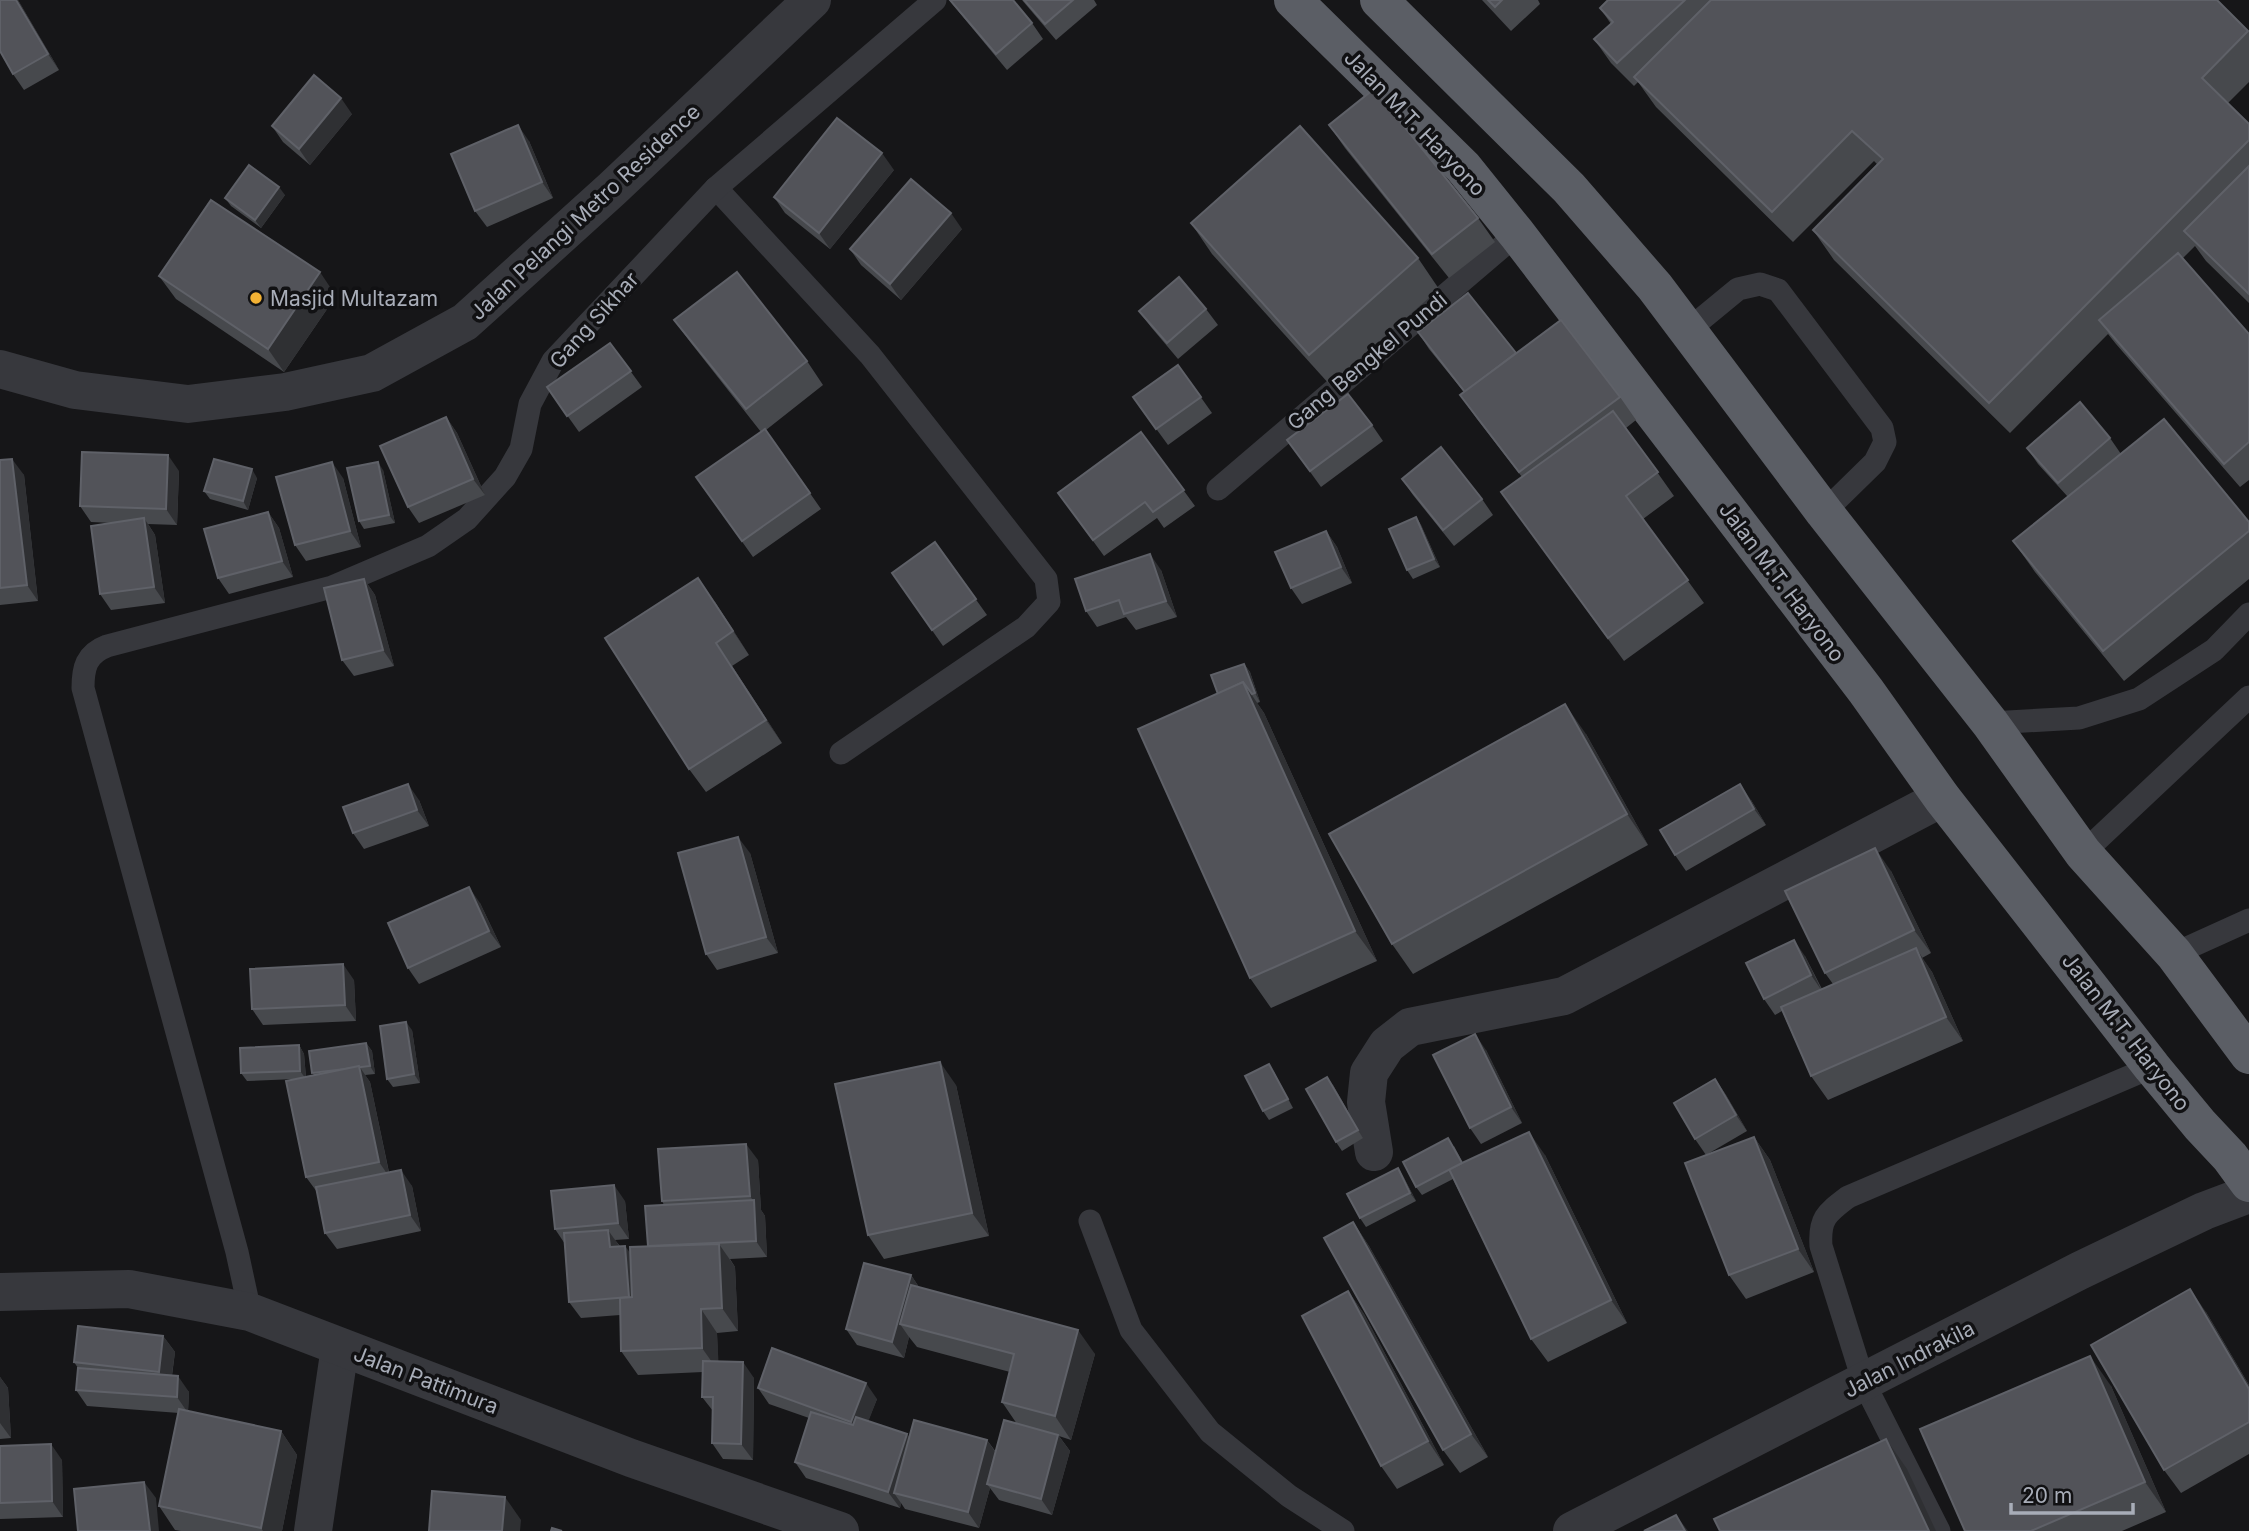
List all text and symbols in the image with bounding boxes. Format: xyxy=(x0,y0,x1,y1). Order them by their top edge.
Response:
street label: Jalan M.T. Haryono xyxy=(1339,45,1491,201)
street label: Jalan Pelangi Metro Residence xyxy=(465,99,705,325)
street label: Gang Sikhar xyxy=(544,267,644,373)
place label: Masjid Multazam xyxy=(270,286,438,311)
street label: Gang Bengkel Pundi xyxy=(1282,287,1452,435)
marker: Masjid Multazam xyxy=(248,290,264,306)
street label: Jalan M.T. Haryono xyxy=(1714,498,1850,666)
street label: Jalan M.T. Haryono xyxy=(2057,948,2195,1116)
street label: Jalan Indrakila xyxy=(1840,1315,1978,1403)
street label: Jalan Pattimura xyxy=(350,1341,502,1419)
scale bar xyxy=(2011,1472,2134,1516)
text: 20 m xyxy=(2022,1483,2072,1508)

